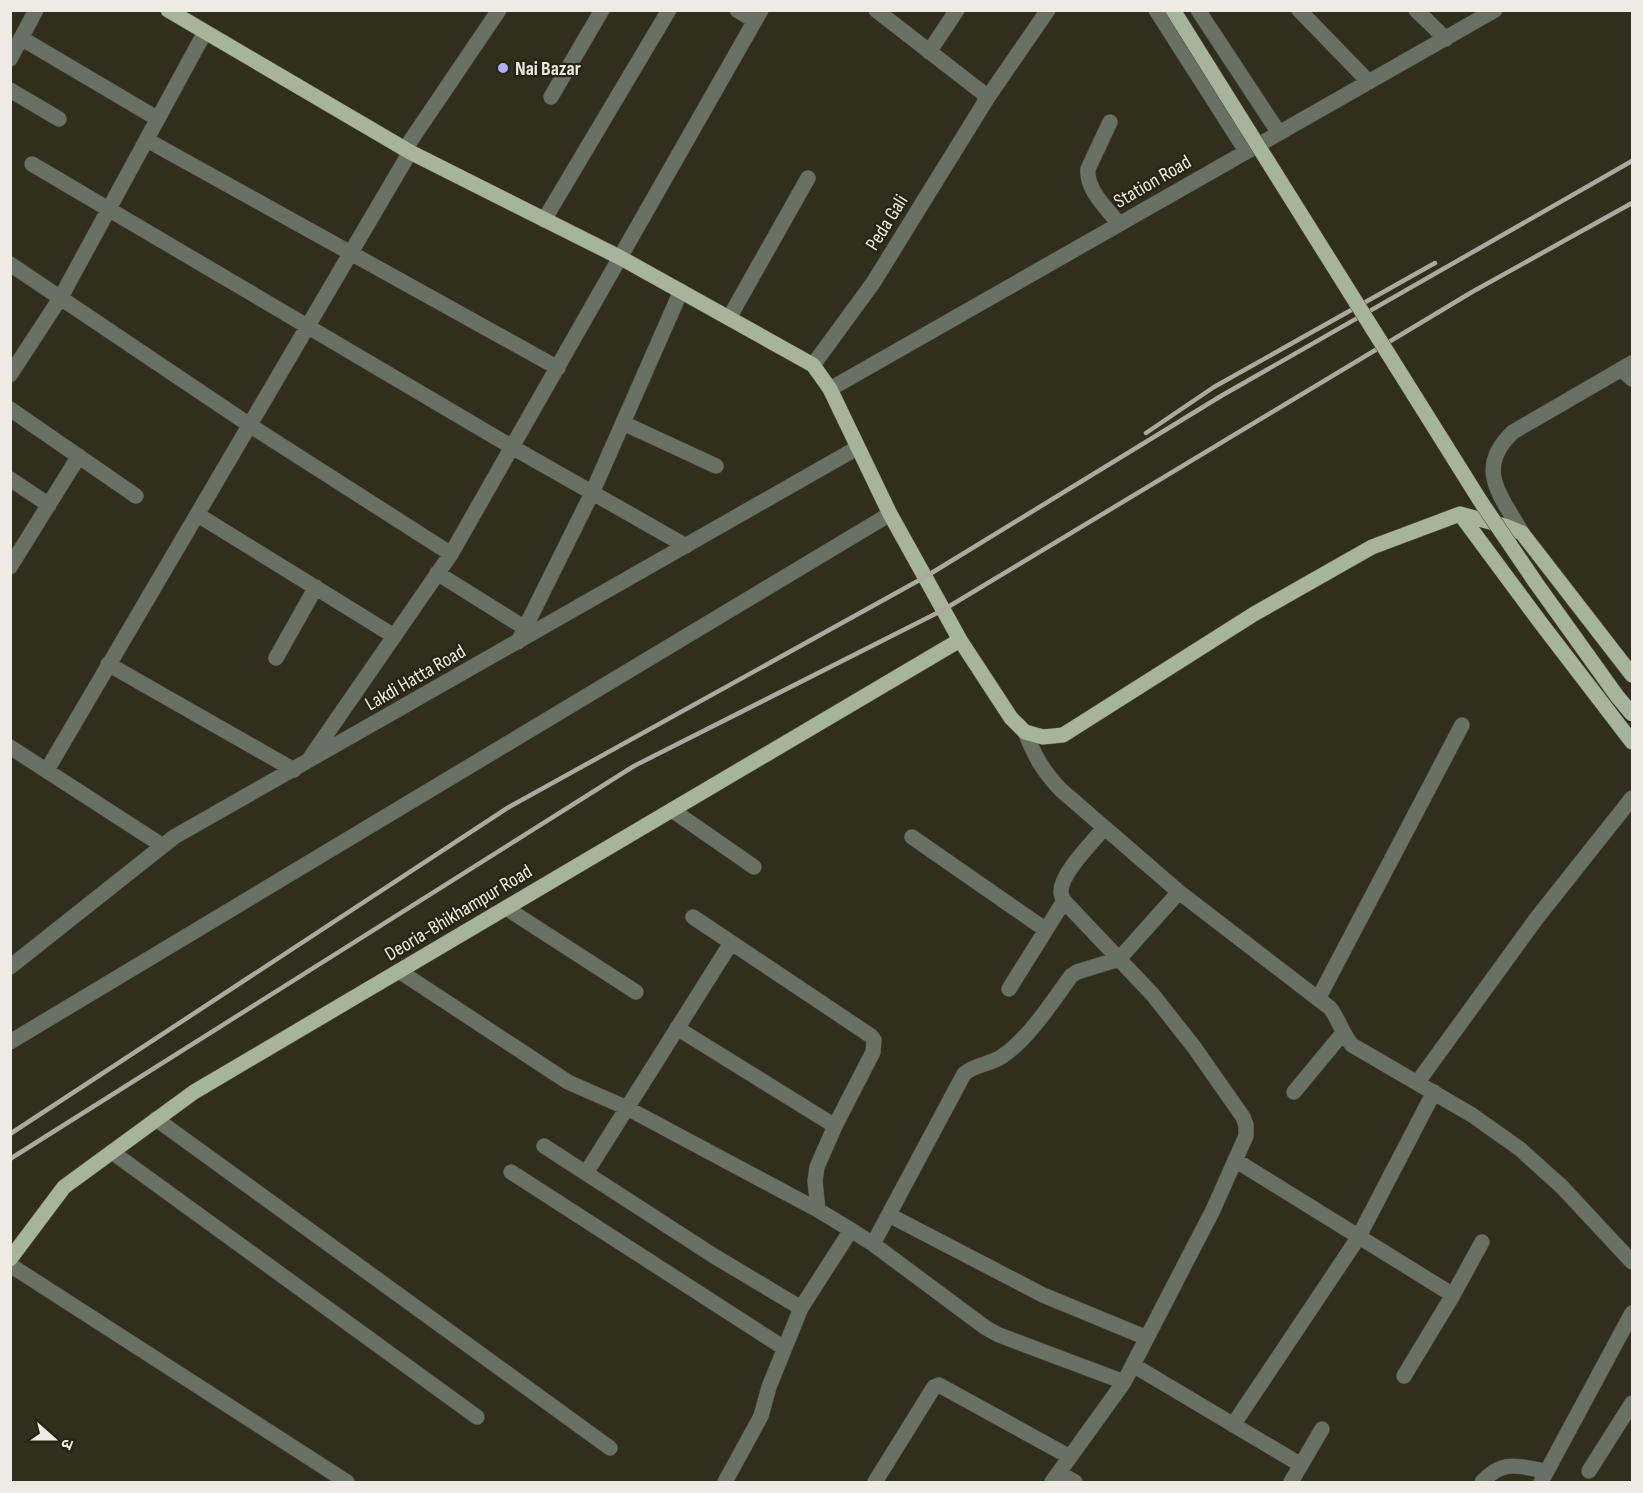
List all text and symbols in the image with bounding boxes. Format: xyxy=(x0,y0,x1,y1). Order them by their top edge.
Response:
place label: Nai Bazar xyxy=(515,57,581,81)
marker: Nai Bazar xyxy=(496,61,510,75)
street label: Station Road xyxy=(1109,150,1196,214)
street label: Peda Gali xyxy=(860,190,913,255)
street label: Lakdi Hatta Road xyxy=(361,640,470,716)
street label: Deoria-Bhikhampur Road xyxy=(381,859,536,966)
north arrow xyxy=(24,1409,84,1469)
text: उ xyxy=(56,1436,77,1452)

